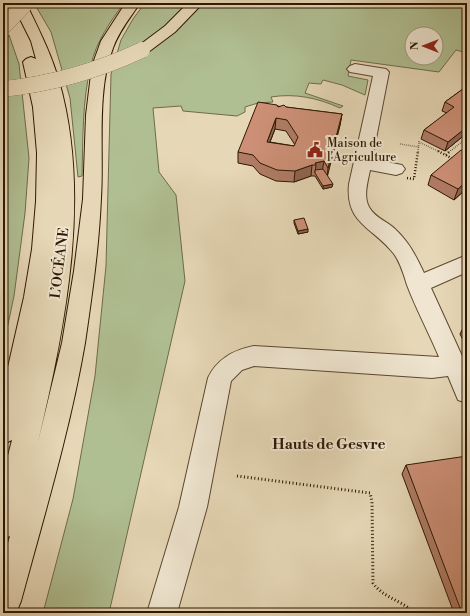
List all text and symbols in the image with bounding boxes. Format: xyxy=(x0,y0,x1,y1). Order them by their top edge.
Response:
north arrow xyxy=(404,26,444,66)
text: N xyxy=(408,41,422,50)
place label: Maison de l'Agriculture xyxy=(327,136,396,165)
public building icon: Maison de l'Agriculture xyxy=(306,141,324,159)
street label: L’OCÉANE xyxy=(45,226,73,300)
district label: Hauts de Gesvre xyxy=(272,435,386,454)

